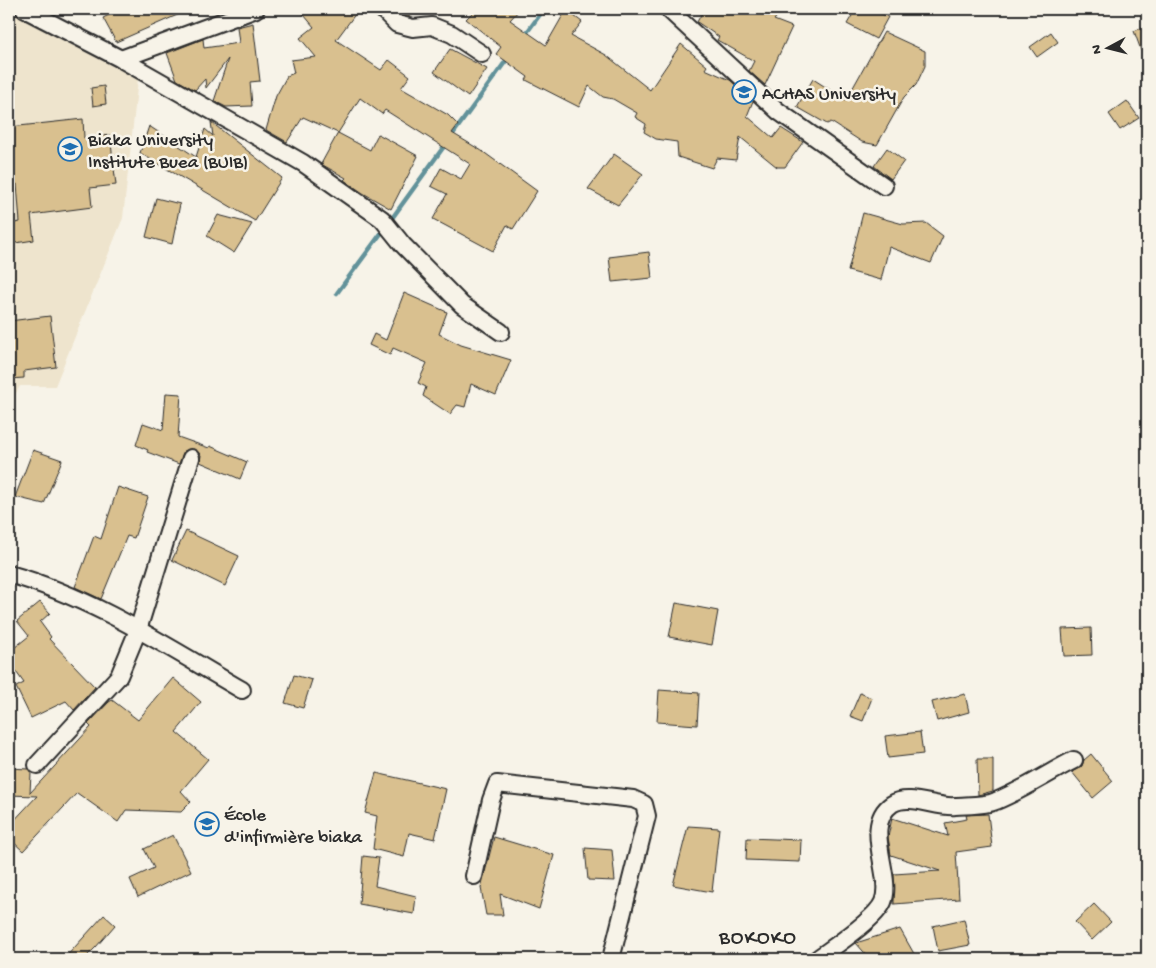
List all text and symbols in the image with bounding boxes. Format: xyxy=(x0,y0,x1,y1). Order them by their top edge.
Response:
north arrow xyxy=(1084,22,1134,72)
text: N xyxy=(1089,44,1107,55)
school or university icon: ACHAS University xyxy=(731,79,757,105)
place label: ACHAS University xyxy=(762,84,897,107)
place label: Biaka University Institute Buea (BUIB) xyxy=(87,130,248,175)
school or university icon: Biaka University Institute Buea (BUIB) xyxy=(57,136,83,162)
place label: École d'infirmière biaka xyxy=(224,805,363,850)
school or university icon: École d'infirmière biaka xyxy=(194,811,220,837)
district label: BOKOKO xyxy=(718,927,797,952)

